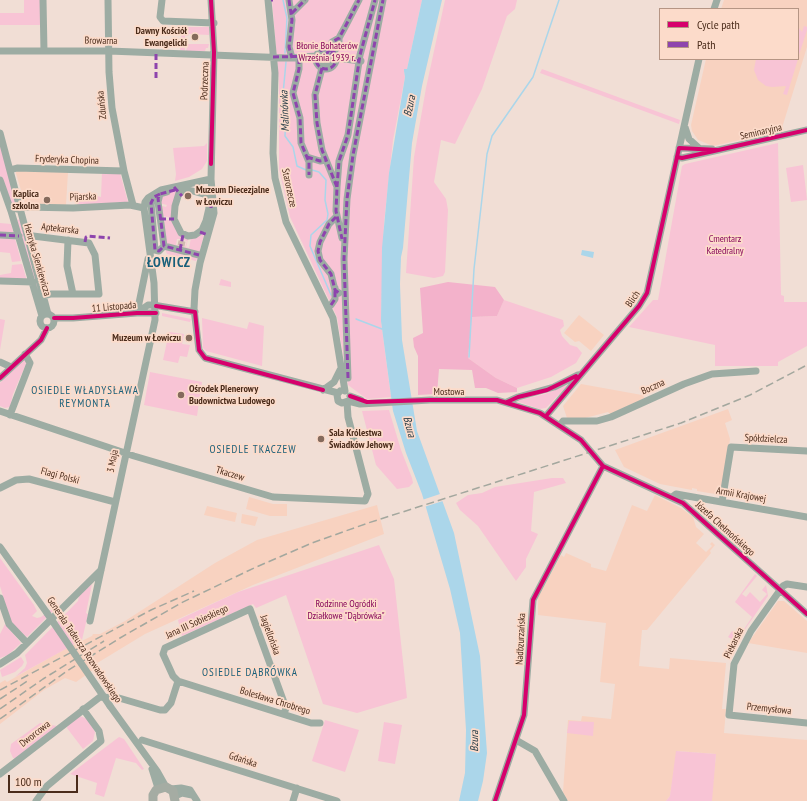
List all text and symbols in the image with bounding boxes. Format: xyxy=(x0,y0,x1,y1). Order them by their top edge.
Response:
legend xyxy=(659,8,799,60)
text: Cycle path xyxy=(697,17,740,32)
place label: Dawny Kościół Ewangelicki xyxy=(135,25,187,48)
marker: Dawny Kościół Ewangelicki xyxy=(190,32,200,42)
street label: Browarna xyxy=(85,35,117,47)
text: Path xyxy=(697,37,715,52)
park label: Błonie Bohaterów Września 1939 r. xyxy=(296,40,358,64)
street label: Podrzeczna xyxy=(198,62,212,100)
street label: Zduńska xyxy=(95,90,109,120)
water label: Malinówka xyxy=(278,90,292,132)
water label: Bzura xyxy=(401,94,419,118)
street label: Seminaryjna xyxy=(739,121,783,143)
street label: Fryderyka Chopina xyxy=(35,153,99,167)
street label: Starorzecze xyxy=(279,167,299,209)
place label: Muzeum Diecezjalne w Łowiczu xyxy=(196,184,269,208)
place label: Kaplica szkolna xyxy=(12,188,39,212)
street label: Pijarska xyxy=(69,191,97,203)
marker: Muzeum Diecezjalne w Łowiczu xyxy=(183,191,193,201)
marker: Kaplica szkolna xyxy=(42,195,52,205)
street label: Aptekarska xyxy=(41,221,79,237)
street label: Henryka Sienkiewicza xyxy=(21,223,53,297)
park label: Cmentarz Katedralny xyxy=(706,233,744,256)
district label: ŁOWICZ xyxy=(147,255,191,271)
street label: Blich xyxy=(623,289,643,309)
street label: 11 Listopada xyxy=(91,299,137,315)
place label: Muzeum w Łowiczu xyxy=(112,332,181,344)
marker: Muzeum w Łowiczu xyxy=(184,333,194,343)
street label: Boczna xyxy=(639,377,667,397)
place label: Ośrodek Plenerowy Budownictwa Ludowego xyxy=(189,383,275,406)
district label: OSIEDLE WŁADYSŁAWA REYMONTA xyxy=(31,384,139,410)
street label: Mostowa xyxy=(434,386,464,398)
marker: Ośrodek Plenerowy Budownictwa Ludowego xyxy=(176,390,186,400)
water label: Bzura xyxy=(400,415,418,439)
place label: Sala Królestwa Świadków Jehowy xyxy=(329,427,393,450)
street label: Spółdzielcza xyxy=(744,432,788,446)
marker: Sala Królestwa Świadków Jehowy xyxy=(316,434,326,444)
district label: OSIEDLE TKACZEW xyxy=(209,443,297,457)
street label: 3 Maja xyxy=(105,448,121,474)
street label: Tkaczew xyxy=(214,464,246,484)
street label: Flagi Polski xyxy=(39,465,81,487)
street label: Armii Krajowej xyxy=(715,485,767,505)
street label: Józefa Chełmońskiego xyxy=(693,499,757,559)
street label: Generała Tadeusza Rozwadowskiego xyxy=(44,595,124,705)
park label: Rodzinne Ogródki Działkowe "Dąbrówka" xyxy=(307,598,385,622)
street label: Jana III Sobieskiego xyxy=(164,602,230,642)
street label: Jagiellońska xyxy=(257,613,283,657)
street label: Nadbzurzańska xyxy=(514,613,528,665)
street label: Piekarska xyxy=(721,626,747,660)
district label: OSIEDLE DĄBRÓWKA xyxy=(202,666,298,680)
street label: Bolesława Chrobrego xyxy=(238,685,312,717)
street label: Przemysłowa xyxy=(746,701,792,717)
street label: Dworcowa xyxy=(17,718,53,750)
water label: Bzura xyxy=(468,730,482,752)
street label: Gdańska xyxy=(227,750,259,770)
scale bar xyxy=(10,767,80,793)
text: 100 m xyxy=(15,774,42,789)

